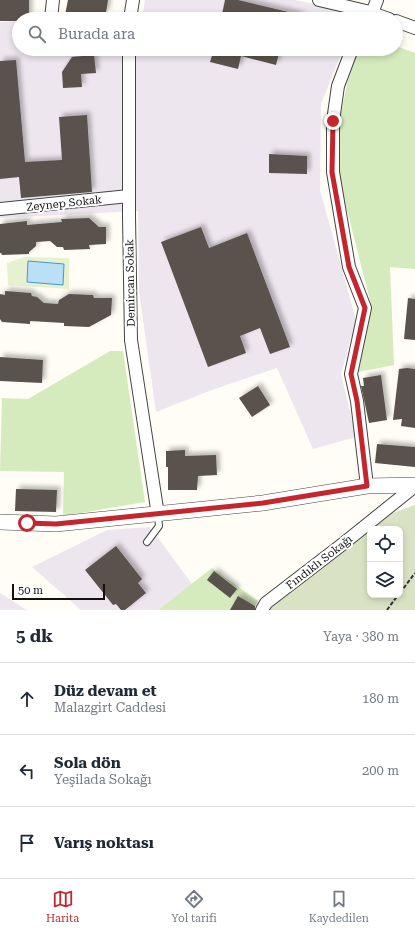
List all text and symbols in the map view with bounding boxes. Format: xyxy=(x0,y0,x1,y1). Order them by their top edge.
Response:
search box xyxy=(12,12,403,56)
icon: search xyxy=(26,23,48,45)
text: Burada ara xyxy=(58,25,135,43)
route end xyxy=(324,112,342,130)
street label: Zeynep Sokak xyxy=(26,193,102,214)
street label: Demircan Sokak xyxy=(123,239,138,327)
route start xyxy=(18,514,36,532)
map controls xyxy=(367,526,403,598)
button: locate xyxy=(367,526,403,562)
street label: Fındıklı Sokağı xyxy=(284,532,355,592)
button: layers xyxy=(367,562,403,598)
scale bar xyxy=(12,582,105,601)
text: 50 m xyxy=(18,584,43,597)
text: 5 dk xyxy=(16,626,53,646)
text: Yaya · 380 m xyxy=(323,629,399,644)
text: Düz devam et xyxy=(54,682,157,700)
icon: ahead xyxy=(16,688,38,710)
text: 180 m xyxy=(362,691,399,706)
text: Malazgirt Caddesi xyxy=(54,700,166,715)
text: Sola dön xyxy=(54,754,121,772)
icon: left xyxy=(16,760,38,782)
text: 200 m xyxy=(362,763,399,778)
text: Yeşilada Sokağı xyxy=(54,772,152,787)
icon: arrive xyxy=(16,832,38,854)
text: Varış noktası xyxy=(54,834,154,852)
tab: Harita xyxy=(46,888,79,925)
tab: Yol tarifi xyxy=(171,888,217,925)
tab: Kaydedilen xyxy=(309,888,369,925)

